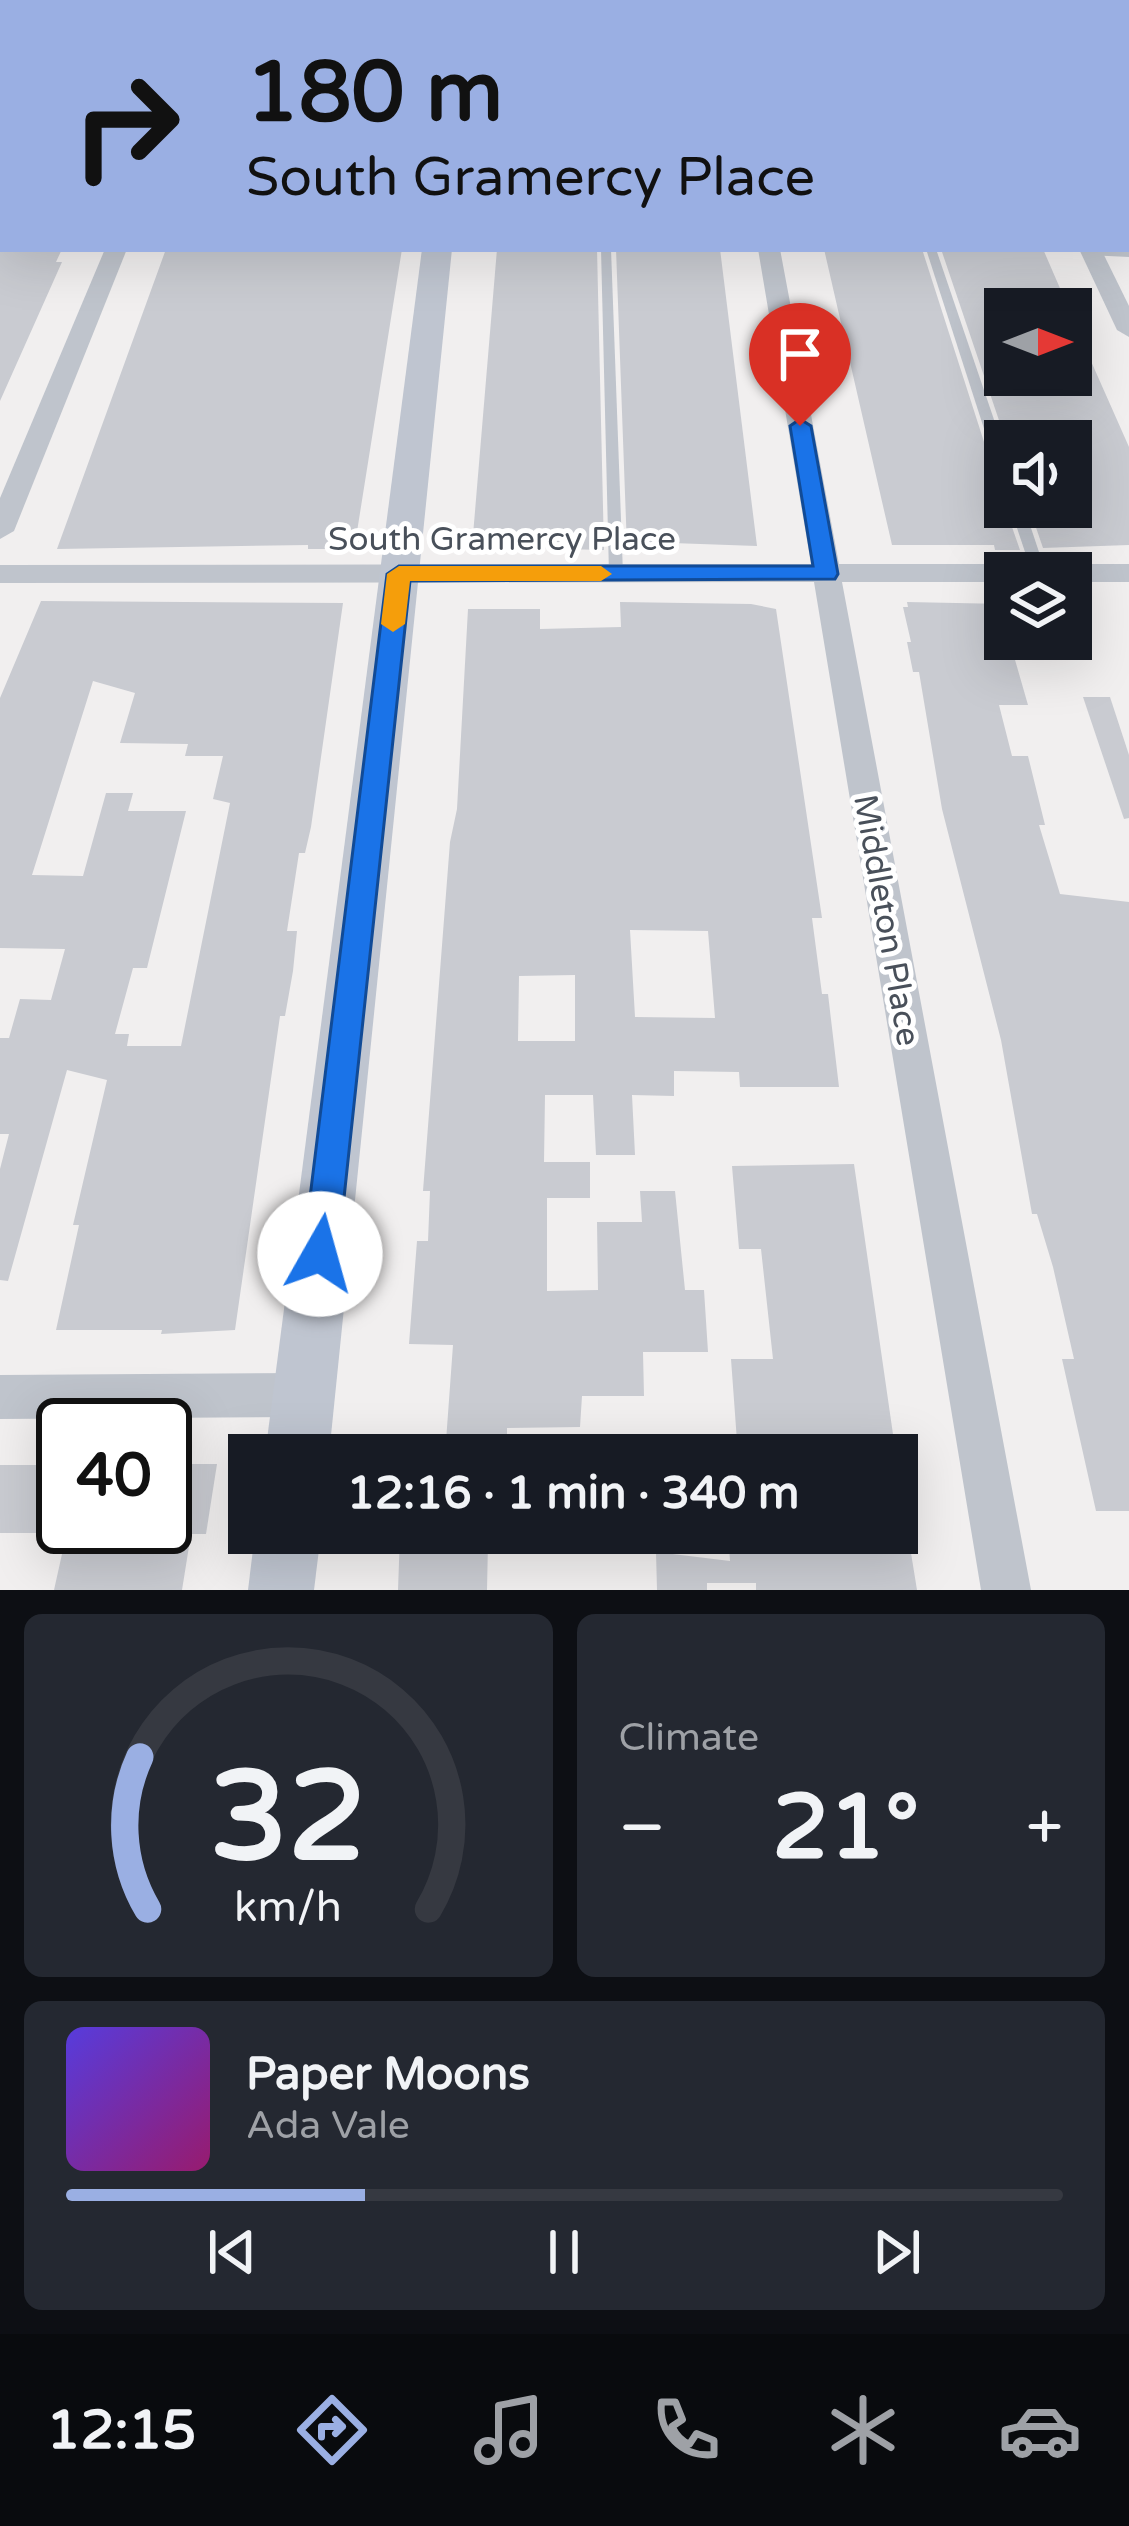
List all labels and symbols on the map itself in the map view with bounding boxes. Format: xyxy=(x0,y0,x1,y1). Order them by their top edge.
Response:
north arrow xyxy=(984,288,1092,396)
pin xyxy=(749,303,851,426)
street label: South Gramercy Place xyxy=(328,520,676,559)
street label: Middleton Place xyxy=(845,792,928,1049)
position arrow xyxy=(257,1191,383,1317)
speed limit sign: 40 xyxy=(36,1398,192,1554)

